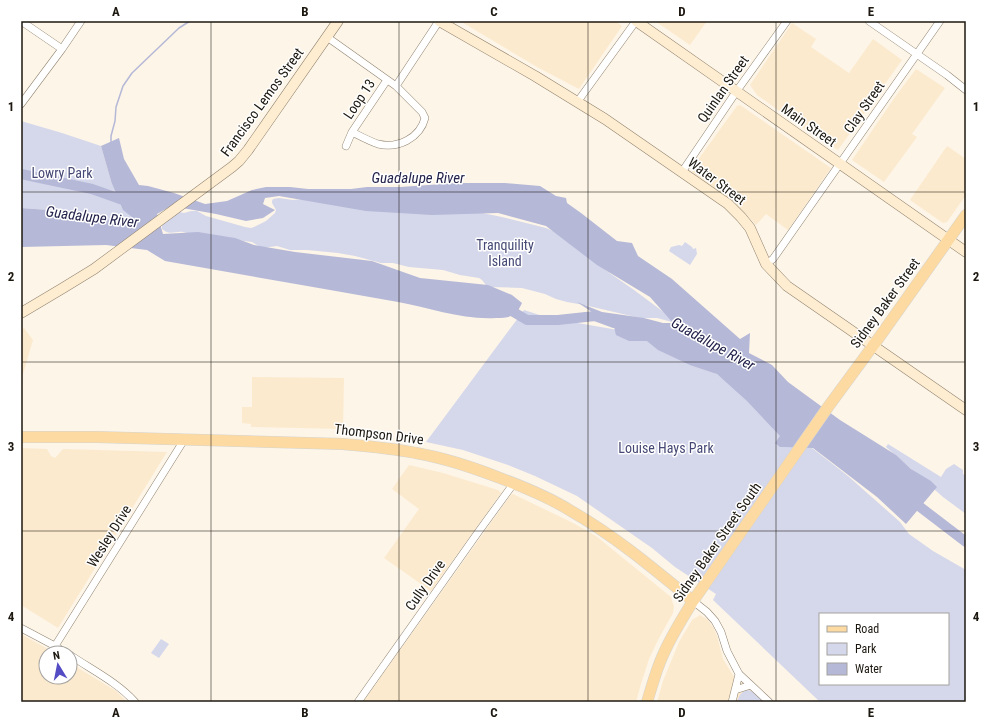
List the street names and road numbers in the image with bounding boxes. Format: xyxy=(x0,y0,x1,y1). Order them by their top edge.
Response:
street label: Francisco Lemos Street xyxy=(217,45,307,159)
street label: Quinlan Street xyxy=(694,53,752,125)
street label: Loop 13 xyxy=(340,76,378,122)
street label: Clay Street xyxy=(840,78,888,136)
street label: Main Street xyxy=(778,100,840,150)
street label: Water Street xyxy=(685,154,749,208)
street label: Sidney Baker Street xyxy=(847,255,923,351)
street label: Thompson Drive xyxy=(333,421,425,447)
street label: Sidney Baker Street South xyxy=(670,479,764,605)
street label: Wesley Drive xyxy=(84,502,135,570)
street label: Cully Drive xyxy=(402,556,448,613)

